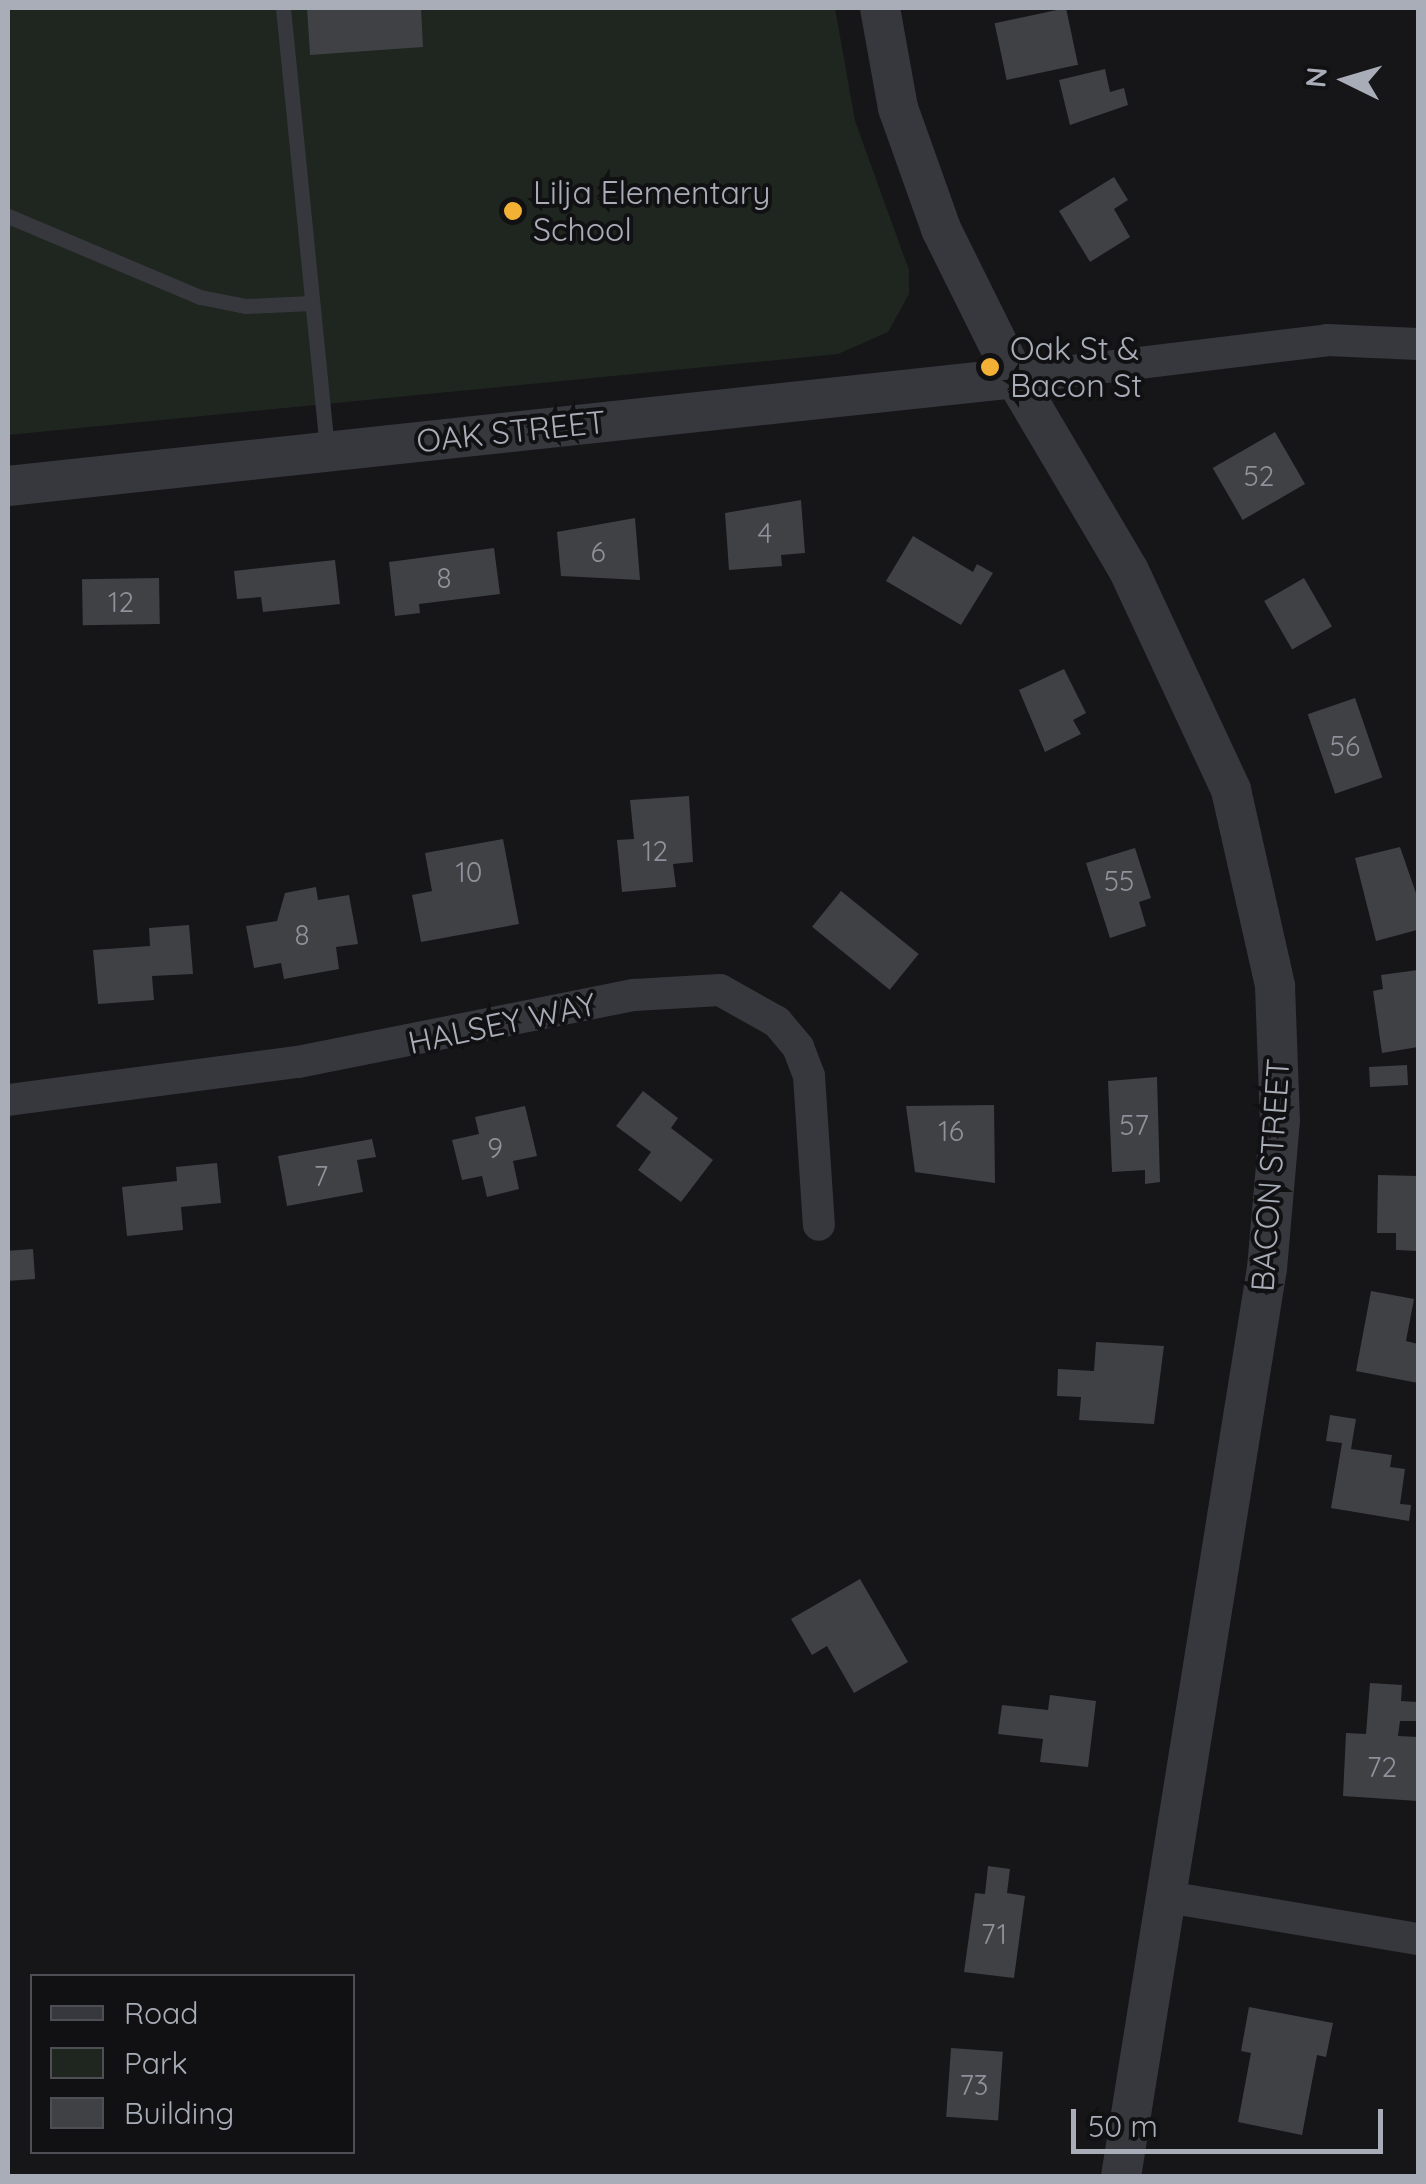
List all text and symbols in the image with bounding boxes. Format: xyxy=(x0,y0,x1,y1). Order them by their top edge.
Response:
north arrow xyxy=(1296,30,1396,130)
text: N xyxy=(1297,66,1334,89)
place label: Lilja Elementary School xyxy=(533,174,770,249)
marker: Lilja Elementary School xyxy=(502,200,524,222)
place label: Oak St & Bacon St xyxy=(1010,330,1142,405)
marker: Oak St & Bacon St xyxy=(979,356,1001,378)
street label: OAK STREET xyxy=(415,402,607,460)
house number: 52 xyxy=(1244,459,1274,493)
house number: 4 xyxy=(758,516,772,550)
house number: 6 xyxy=(590,535,606,569)
house number: 8 xyxy=(436,561,452,595)
house number: 12 xyxy=(108,585,134,619)
house number: 56 xyxy=(1330,729,1360,763)
house number: 12 xyxy=(642,834,668,868)
house number: 10 xyxy=(455,855,483,889)
house number: 55 xyxy=(1104,864,1134,898)
house number: 8 xyxy=(294,918,310,952)
street label: HALSEY WAY xyxy=(405,984,599,1062)
street label: BACON STREET xyxy=(1243,1057,1297,1293)
house number: 57 xyxy=(1119,1108,1149,1142)
house number: 16 xyxy=(938,1114,964,1148)
house number: 9 xyxy=(487,1131,503,1165)
house number: 7 xyxy=(314,1159,328,1193)
house number: 72 xyxy=(1367,1750,1397,1784)
house number: 71 xyxy=(981,1917,1007,1951)
legend xyxy=(30,1974,355,2154)
text: Road xyxy=(124,1994,198,2032)
text: Park xyxy=(124,2044,188,2082)
house number: 73 xyxy=(959,2068,989,2102)
scale bar xyxy=(1076,2089,1388,2151)
text: Building xyxy=(124,2094,234,2132)
text: 50 m xyxy=(1088,2107,1158,2145)

